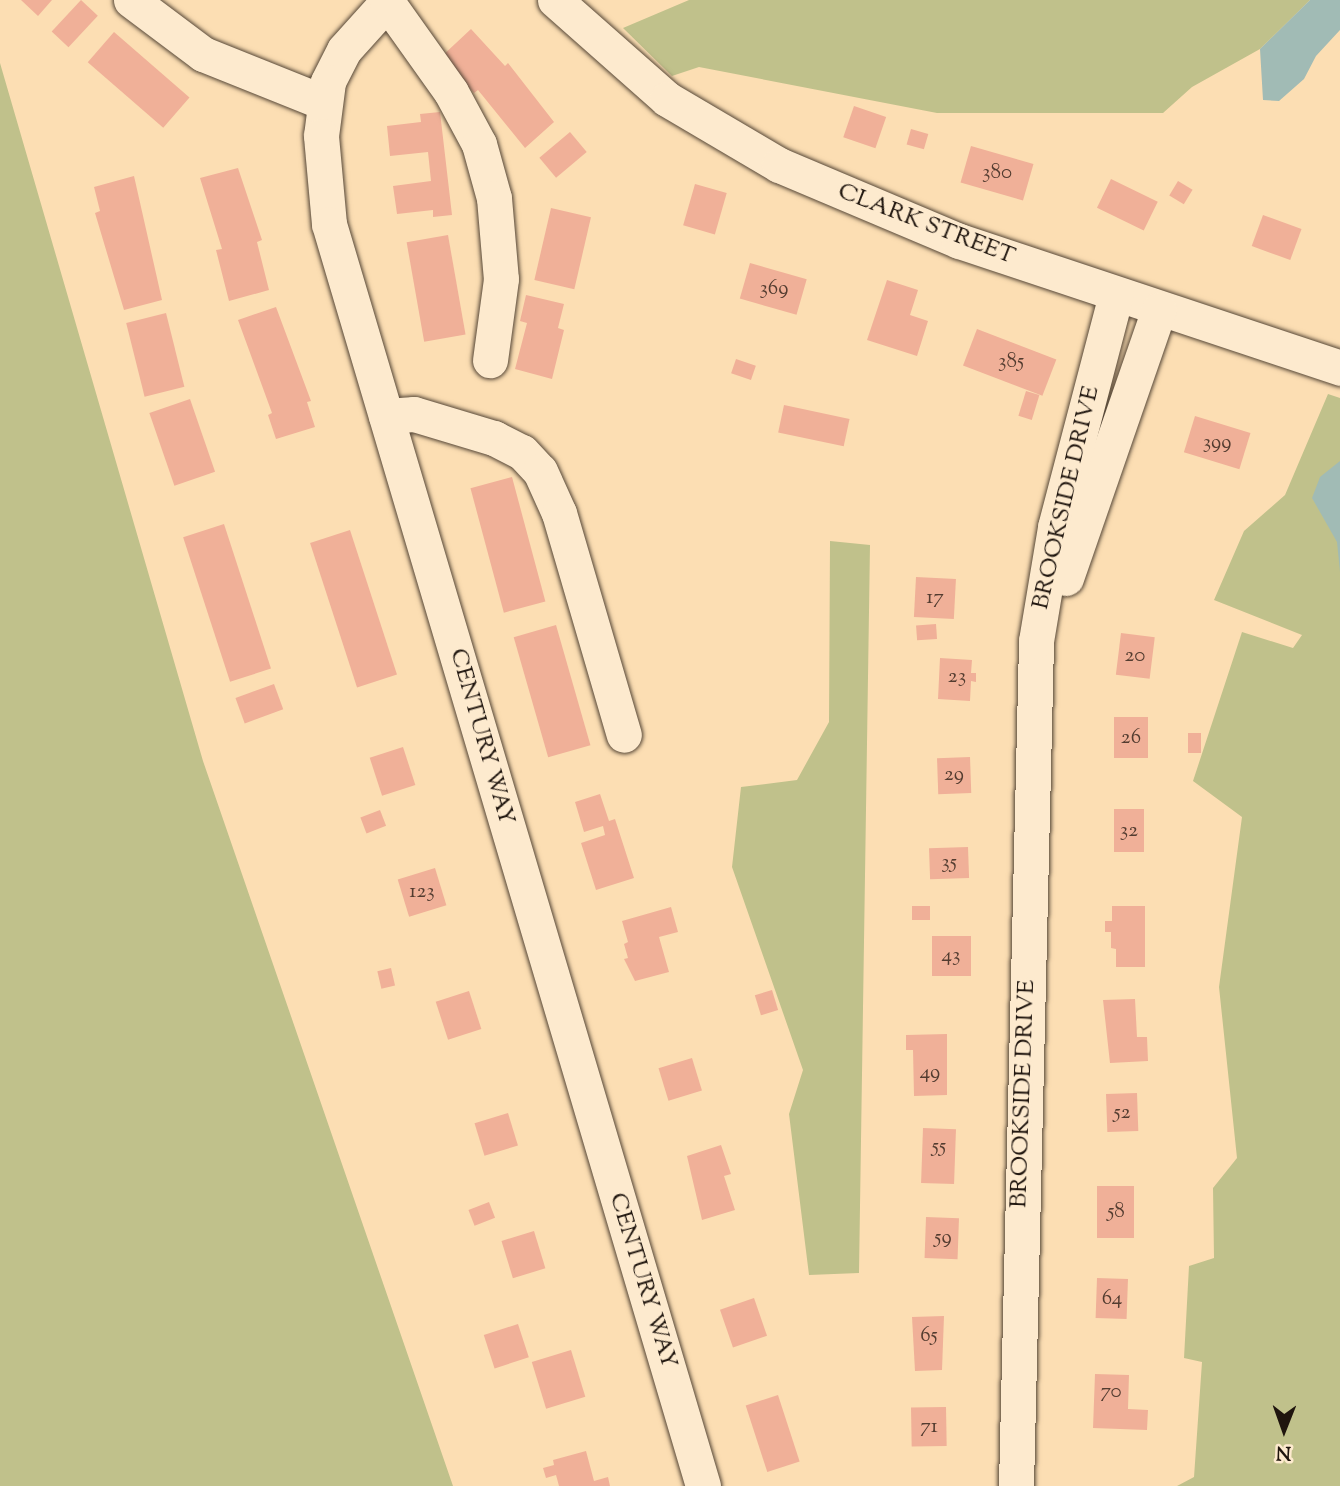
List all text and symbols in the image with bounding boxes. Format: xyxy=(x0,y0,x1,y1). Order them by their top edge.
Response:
house number: 380 xyxy=(982,160,1012,186)
street label: CLARK STREET xyxy=(833,178,1019,272)
house number: 369 xyxy=(760,276,788,302)
house number: 385 xyxy=(998,349,1024,375)
street label: BROOKSIDE DRIVE xyxy=(1027,383,1107,613)
house number: 399 xyxy=(1203,430,1231,456)
house number: 17 xyxy=(926,585,944,611)
house number: 20 xyxy=(1125,643,1145,669)
street label: CENTURY WAY xyxy=(442,646,520,828)
house number: 23 xyxy=(948,664,966,690)
house number: 26 xyxy=(1121,725,1141,751)
house number: 29 xyxy=(944,762,964,788)
house number: 32 xyxy=(1120,818,1138,844)
house number: 35 xyxy=(941,850,957,876)
house number: 123 xyxy=(409,879,435,905)
house number: 43 xyxy=(941,943,961,969)
street label: BROOKSIDE DRIVE xyxy=(1006,979,1042,1209)
house number: 49 xyxy=(920,1060,940,1086)
house number: 52 xyxy=(1113,1100,1131,1126)
house number: 55 xyxy=(932,1134,946,1160)
street label: CENTURY WAY xyxy=(602,1190,682,1372)
house number: 58 xyxy=(1107,1199,1125,1225)
house number: 59 xyxy=(934,1225,952,1251)
house number: 64 xyxy=(1102,1286,1122,1312)
house number: 65 xyxy=(920,1323,938,1349)
house number: 70 xyxy=(1100,1379,1122,1405)
north arrow xyxy=(1249,1395,1319,1465)
house number: 71 xyxy=(920,1414,938,1440)
text: N xyxy=(1276,1438,1291,1465)

